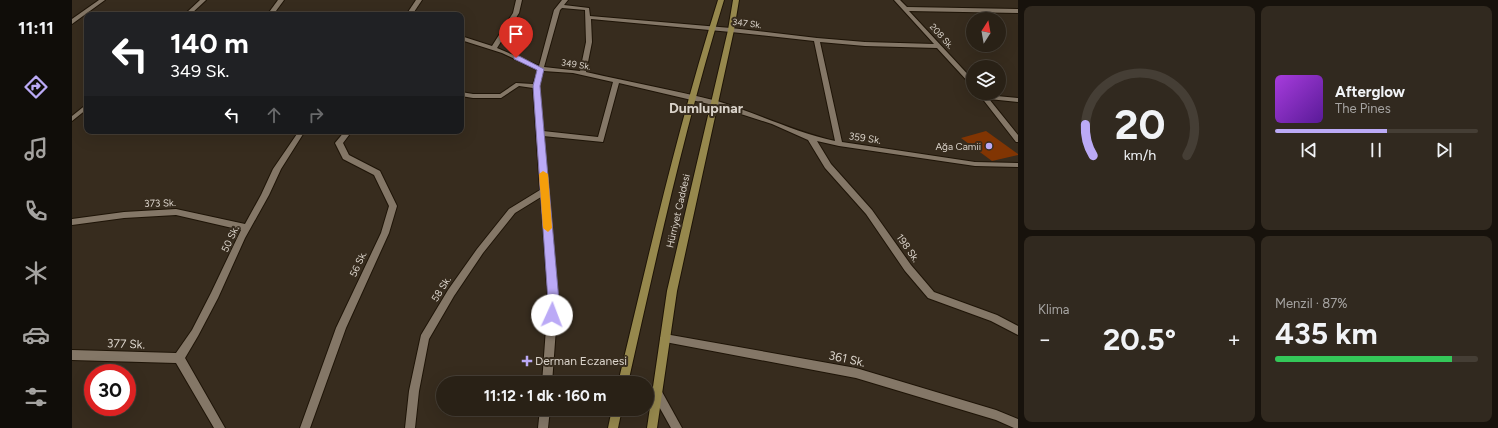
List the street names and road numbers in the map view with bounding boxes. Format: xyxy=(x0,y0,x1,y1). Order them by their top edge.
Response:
street label: 347 Sk. xyxy=(732,16,762,30)
street label: 208 Sk. xyxy=(928,21,956,51)
street label: 349 Sk. xyxy=(561,56,592,72)
street label: 359 Sk. xyxy=(848,129,882,147)
street label: Hürriyet Caddesi xyxy=(663,173,693,249)
street label: 373 Sk. xyxy=(144,196,176,210)
street label: 50 Sk. xyxy=(218,224,242,254)
street label: 198 Sk. xyxy=(894,231,922,265)
street label: 56 Sk. xyxy=(346,249,370,279)
street label: 58 Sk. xyxy=(428,274,454,304)
street label: 377 Sk. xyxy=(107,336,145,352)
street label: 361 Sk. xyxy=(827,348,867,370)

